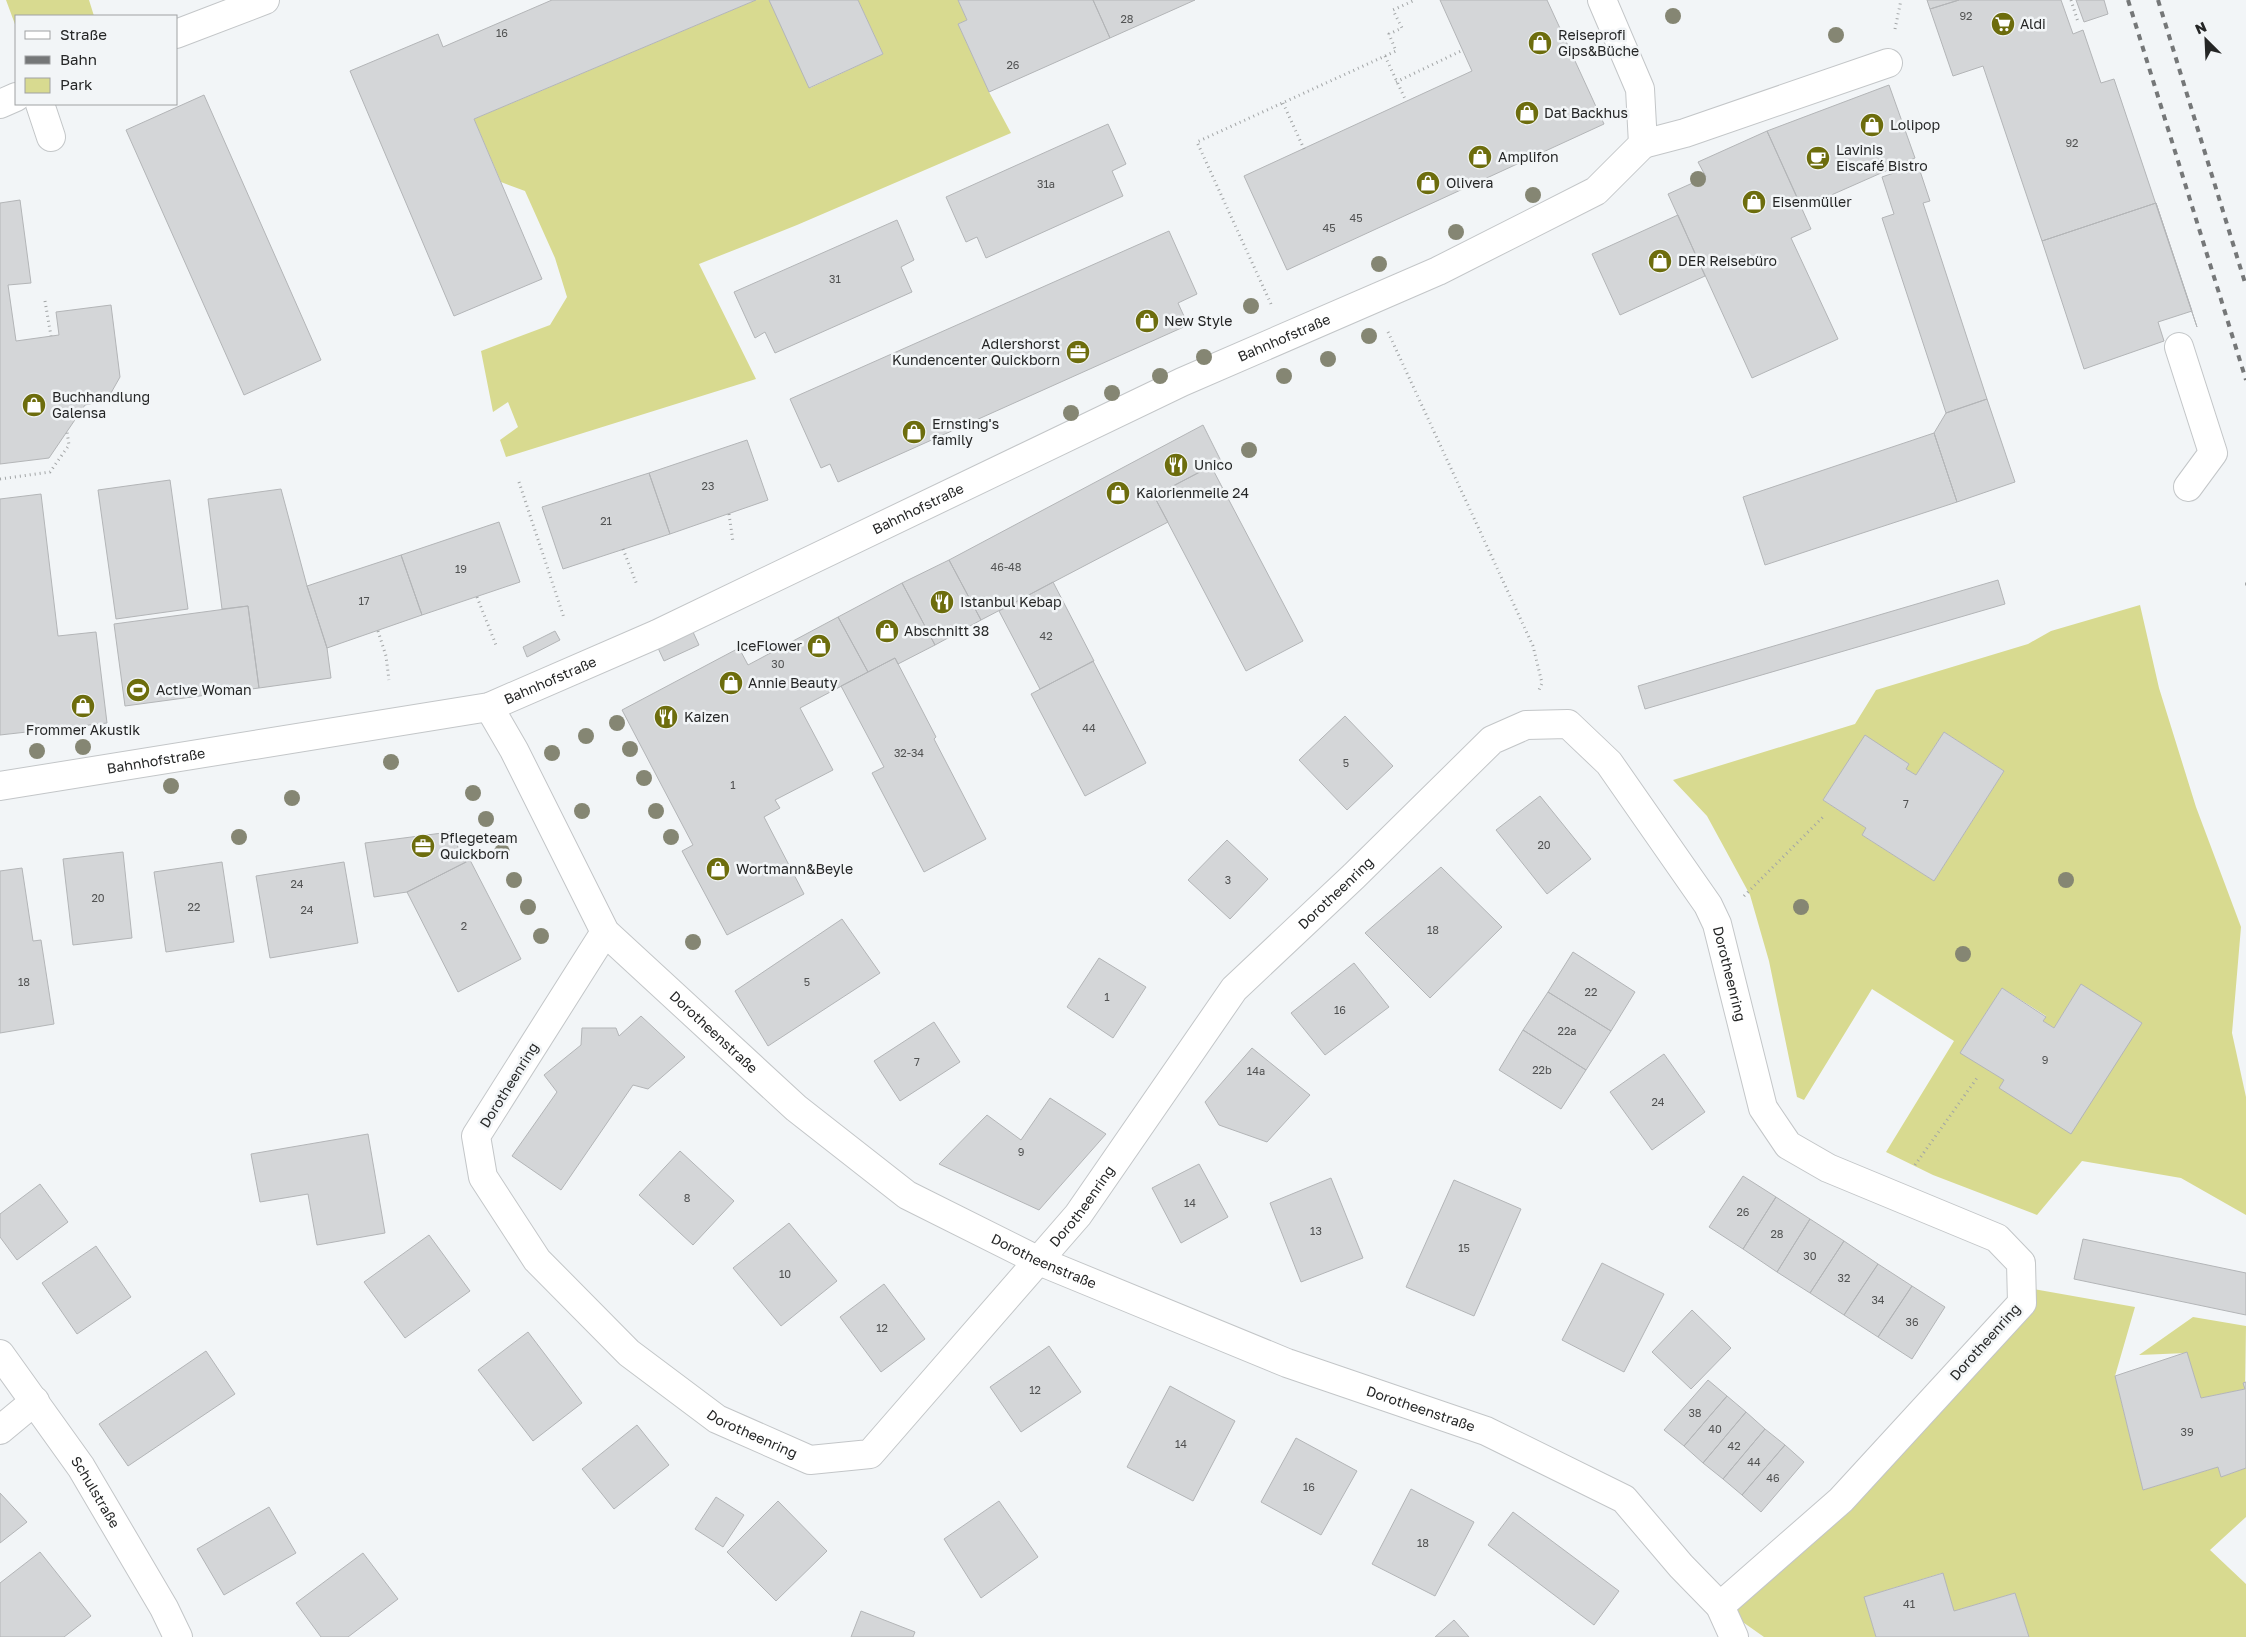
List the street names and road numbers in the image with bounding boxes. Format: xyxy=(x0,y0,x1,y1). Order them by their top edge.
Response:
street label: Bahnhofstraße xyxy=(1235,310,1333,365)
street label: Bahnhofstraße xyxy=(869,479,966,537)
street label: Bahnhofstraße xyxy=(501,652,599,708)
street label: Bahnhofstraße xyxy=(106,744,206,777)
street label: Dorotheenring xyxy=(1294,853,1377,932)
street label: Dorotheenring xyxy=(1710,924,1750,1023)
street label: Dorotheenstraße xyxy=(666,987,762,1077)
street label: Dorotheenring xyxy=(476,1039,542,1131)
street label: Dorotheenring xyxy=(1045,1162,1118,1250)
street label: Dorotheenstraße xyxy=(989,1230,1099,1292)
street label: Dorotheenring xyxy=(1946,1300,2024,1384)
street label: Dorotheenstraße xyxy=(1364,1382,1477,1435)
street label: Dorotheenring xyxy=(704,1405,800,1461)
street label: Schulstraße xyxy=(68,1452,124,1531)

